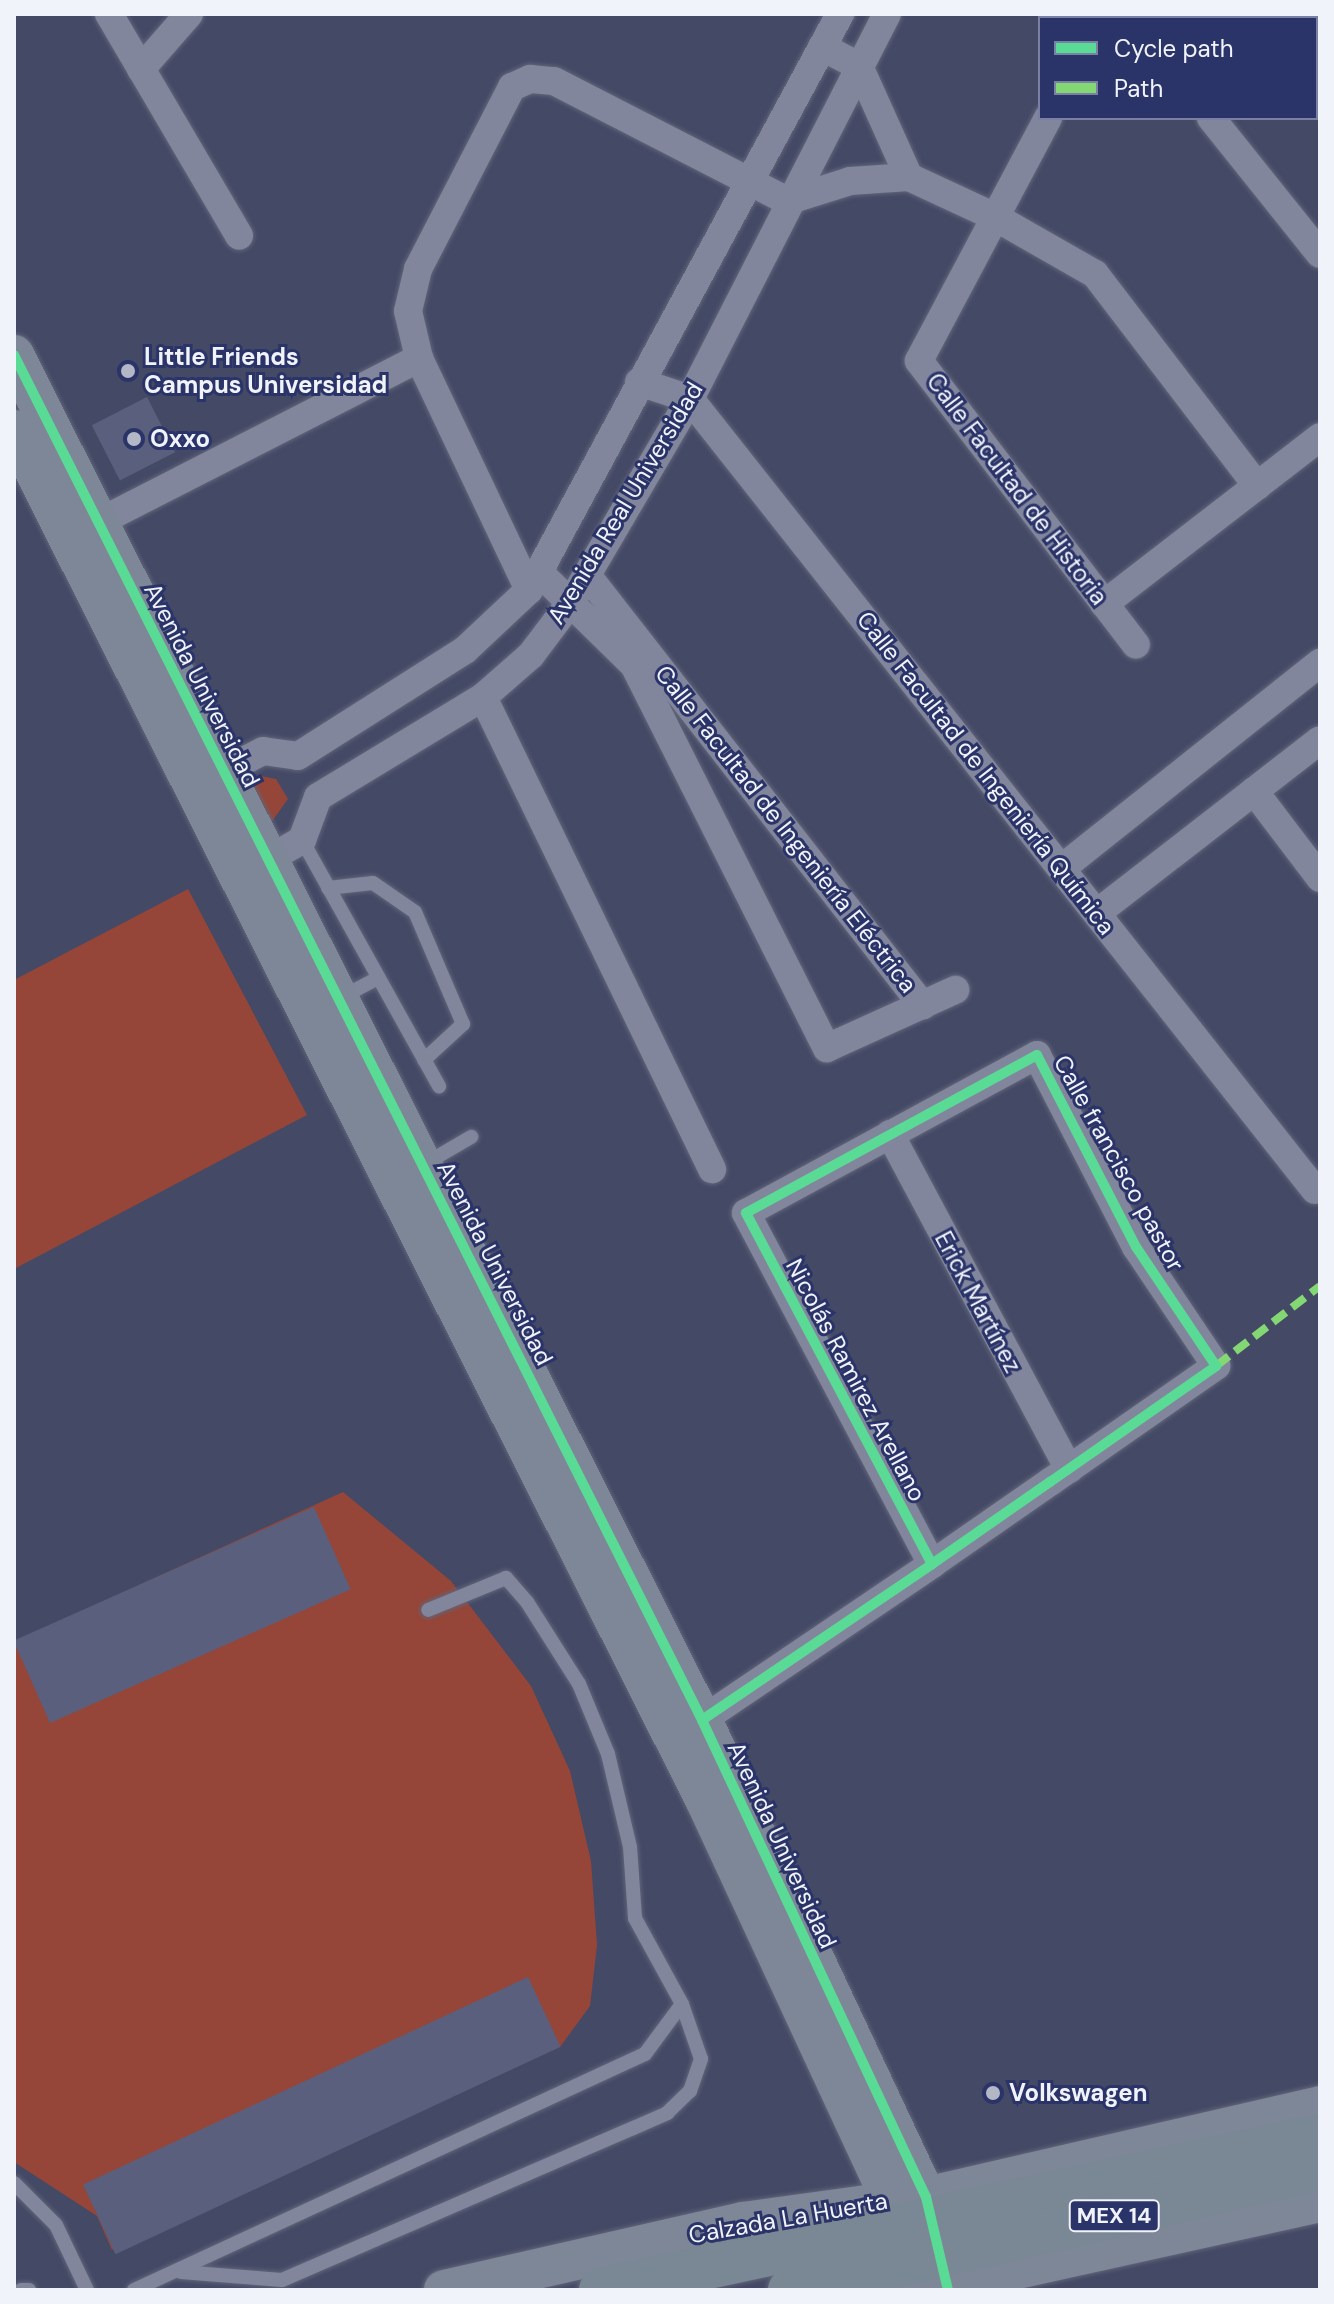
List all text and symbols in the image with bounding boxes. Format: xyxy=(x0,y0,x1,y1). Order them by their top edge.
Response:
legend xyxy=(1038,16,1318,120)
text: Cycle path xyxy=(1114,33,1233,64)
text: Path xyxy=(1114,73,1163,104)
place label: Little Friends Campus Universidad xyxy=(144,343,387,399)
marker: Little Friends Campus Universidad xyxy=(119,362,137,380)
street label: Calle Facultad de Historia xyxy=(920,368,1114,610)
street label: Avenida Real Universidad xyxy=(541,377,709,629)
place label: Oxxo xyxy=(150,425,210,453)
marker: Oxxo xyxy=(125,430,143,448)
street label: Avenida Universidad xyxy=(138,578,266,792)
street label: Calle Facultad de Ingenierίa Quίmica xyxy=(851,606,1121,940)
street label: Calle Facultad de Ingeniería Eléctrica xyxy=(649,660,923,998)
street label: Calle francisco pastor xyxy=(1048,1050,1190,1276)
street label: Avenida Universidad xyxy=(431,1156,559,1370)
street label: Erick Martínez xyxy=(929,1227,1027,1377)
street label: Nicolás Ramirez Arellano xyxy=(780,1254,932,1506)
street label: Avenida Universidad xyxy=(721,1737,843,1953)
place label: Volkswagen xyxy=(1009,2079,1147,2107)
marker: Volkswagen xyxy=(984,2084,1002,2102)
street label: Calzada La Huerta xyxy=(686,2186,890,2250)
road number: MEX 14 xyxy=(1068,2198,1160,2234)

